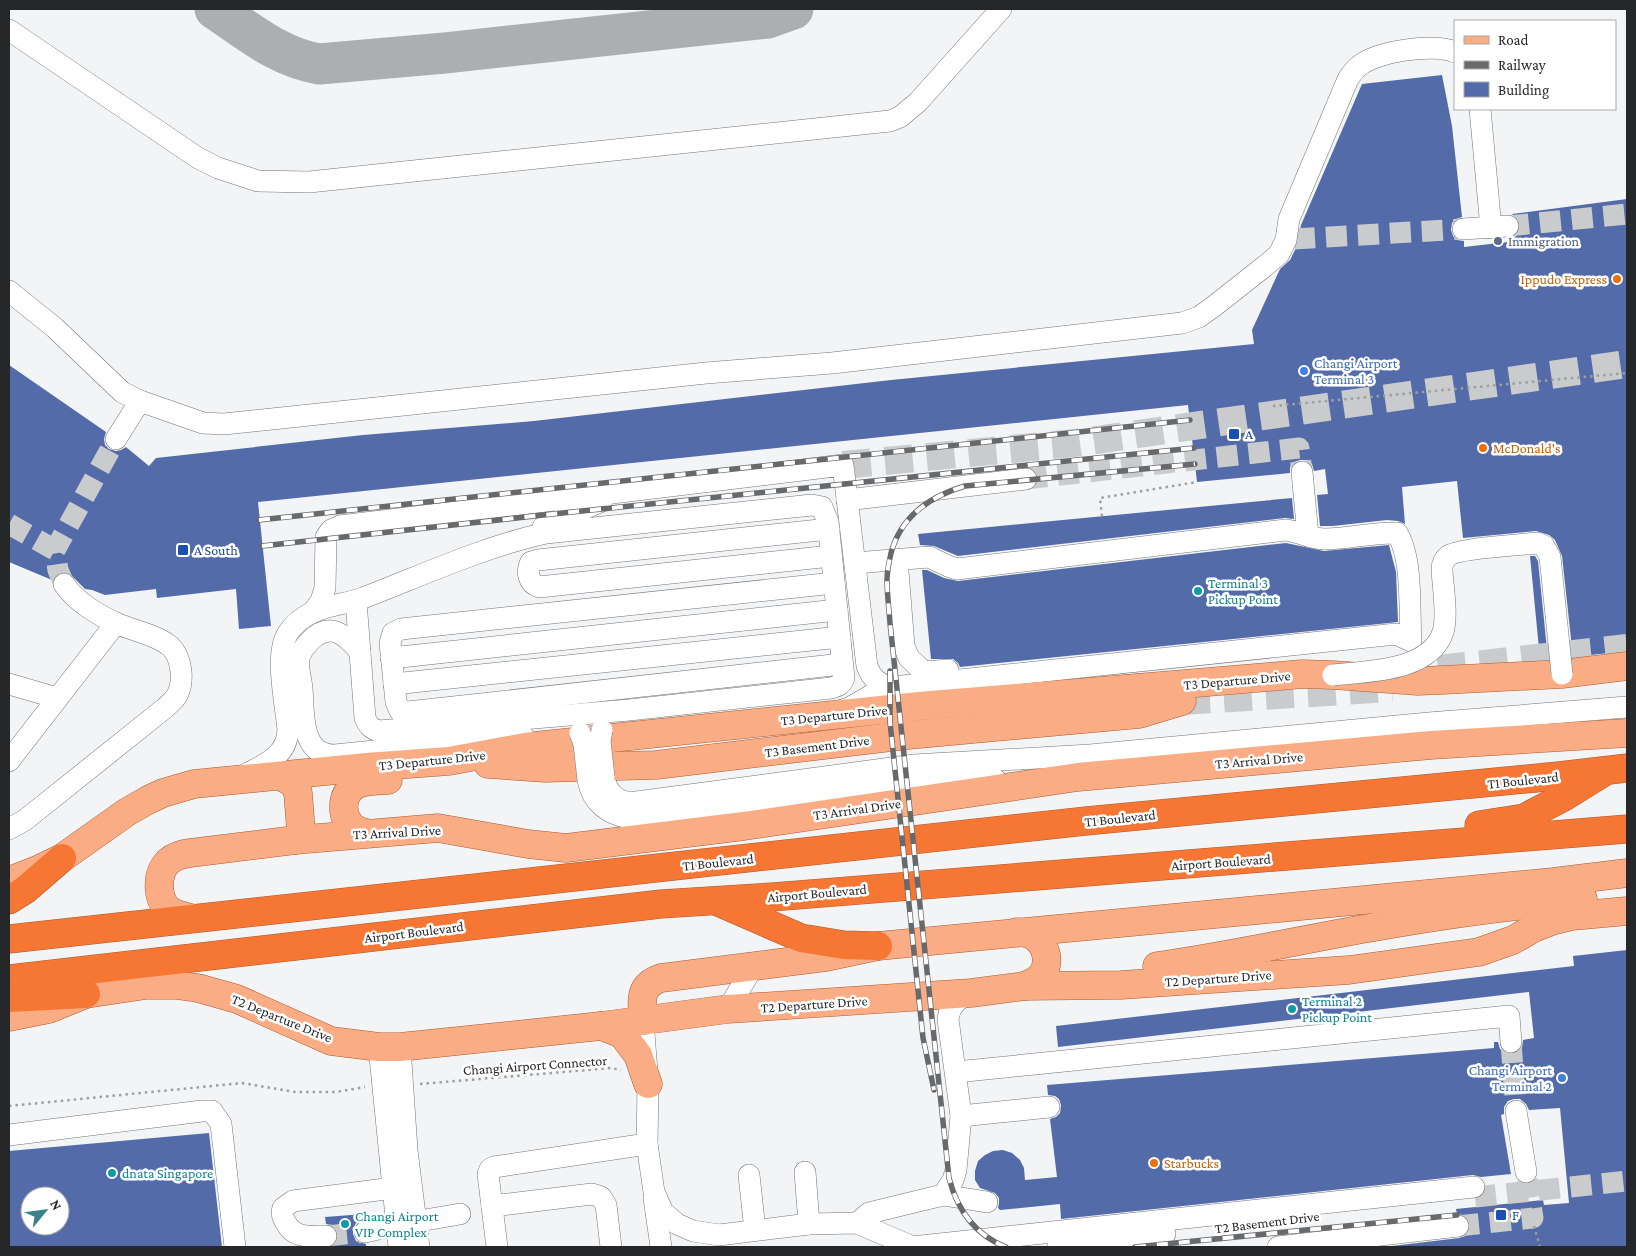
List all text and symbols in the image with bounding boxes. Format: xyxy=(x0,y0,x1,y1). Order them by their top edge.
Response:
legend xyxy=(1454,20,1616,110)
text: Road xyxy=(1498,32,1529,48)
text: Railway xyxy=(1498,57,1546,74)
text: Building xyxy=(1498,82,1549,99)
place label: Immigration xyxy=(1508,233,1580,249)
marker: Immigration xyxy=(1492,235,1504,247)
place label: Ippudo Express xyxy=(1521,271,1607,287)
marker: Ippudo Express xyxy=(1611,273,1623,285)
place label: Changi Airport Terminal 3 xyxy=(1314,355,1398,387)
marker: Changi Airport Terminal 3 xyxy=(1298,365,1310,377)
place label: A xyxy=(1245,426,1253,442)
marker: A xyxy=(1227,427,1241,441)
place label: McDonald's xyxy=(1493,440,1560,456)
marker: McDonald's xyxy=(1477,442,1489,454)
place label: A South xyxy=(194,542,238,558)
marker: A South xyxy=(176,543,190,557)
place label: Terminal 3 Pickup Point xyxy=(1208,575,1278,607)
marker: Terminal 3 Pickup Point xyxy=(1192,585,1204,597)
street label: T3 Departure Drive xyxy=(1183,667,1291,693)
street label: T3 Departure Drive xyxy=(780,701,888,729)
street label: T3 Basement Drive xyxy=(764,732,870,760)
street label: T3 Departure Drive xyxy=(378,746,486,774)
street label: T3 Arrival Drive xyxy=(1214,748,1304,772)
street label: T1 Boulevard xyxy=(1487,768,1560,792)
street label: T3 Arrival Drive xyxy=(812,795,902,823)
street label: T1 Boulevard xyxy=(1084,806,1157,830)
street label: T3 Arrival Drive xyxy=(353,822,441,842)
street label: T1 Boulevard xyxy=(682,850,755,874)
street label: Airport Boulevard xyxy=(1171,850,1272,873)
street label: Airport Boulevard xyxy=(767,881,868,905)
street label: Airport Boulevard xyxy=(363,918,465,946)
street label: T2 Departure Drive xyxy=(1164,966,1272,990)
street label: T2 Departure Drive xyxy=(229,991,335,1045)
street label: T2 Departure Drive xyxy=(760,992,868,1016)
place label: Terminal 2 Pickup Point xyxy=(1302,993,1372,1025)
marker: Terminal 2 Pickup Point xyxy=(1286,1003,1298,1015)
street label: Changi Airport Connector xyxy=(462,1052,608,1078)
place label: Changi Airport Terminal 2 xyxy=(1469,1062,1552,1094)
marker: Changi Airport Terminal 2 xyxy=(1556,1072,1568,1084)
place label: Starbucks xyxy=(1164,1155,1219,1171)
marker: Starbucks xyxy=(1148,1157,1160,1169)
place label: dnata Singapore xyxy=(122,1165,213,1181)
marker: dnata Singapore xyxy=(106,1167,118,1179)
north arrow xyxy=(20,1186,70,1236)
text: N xyxy=(47,1197,66,1213)
place label: F xyxy=(1512,1207,1519,1223)
place label: Changi Airport VIP Complex xyxy=(355,1208,439,1240)
street label: T2 Basement Drive xyxy=(1214,1208,1320,1236)
marker: F xyxy=(1494,1208,1508,1222)
marker: Changi Airport VIP Complex xyxy=(339,1218,351,1230)

